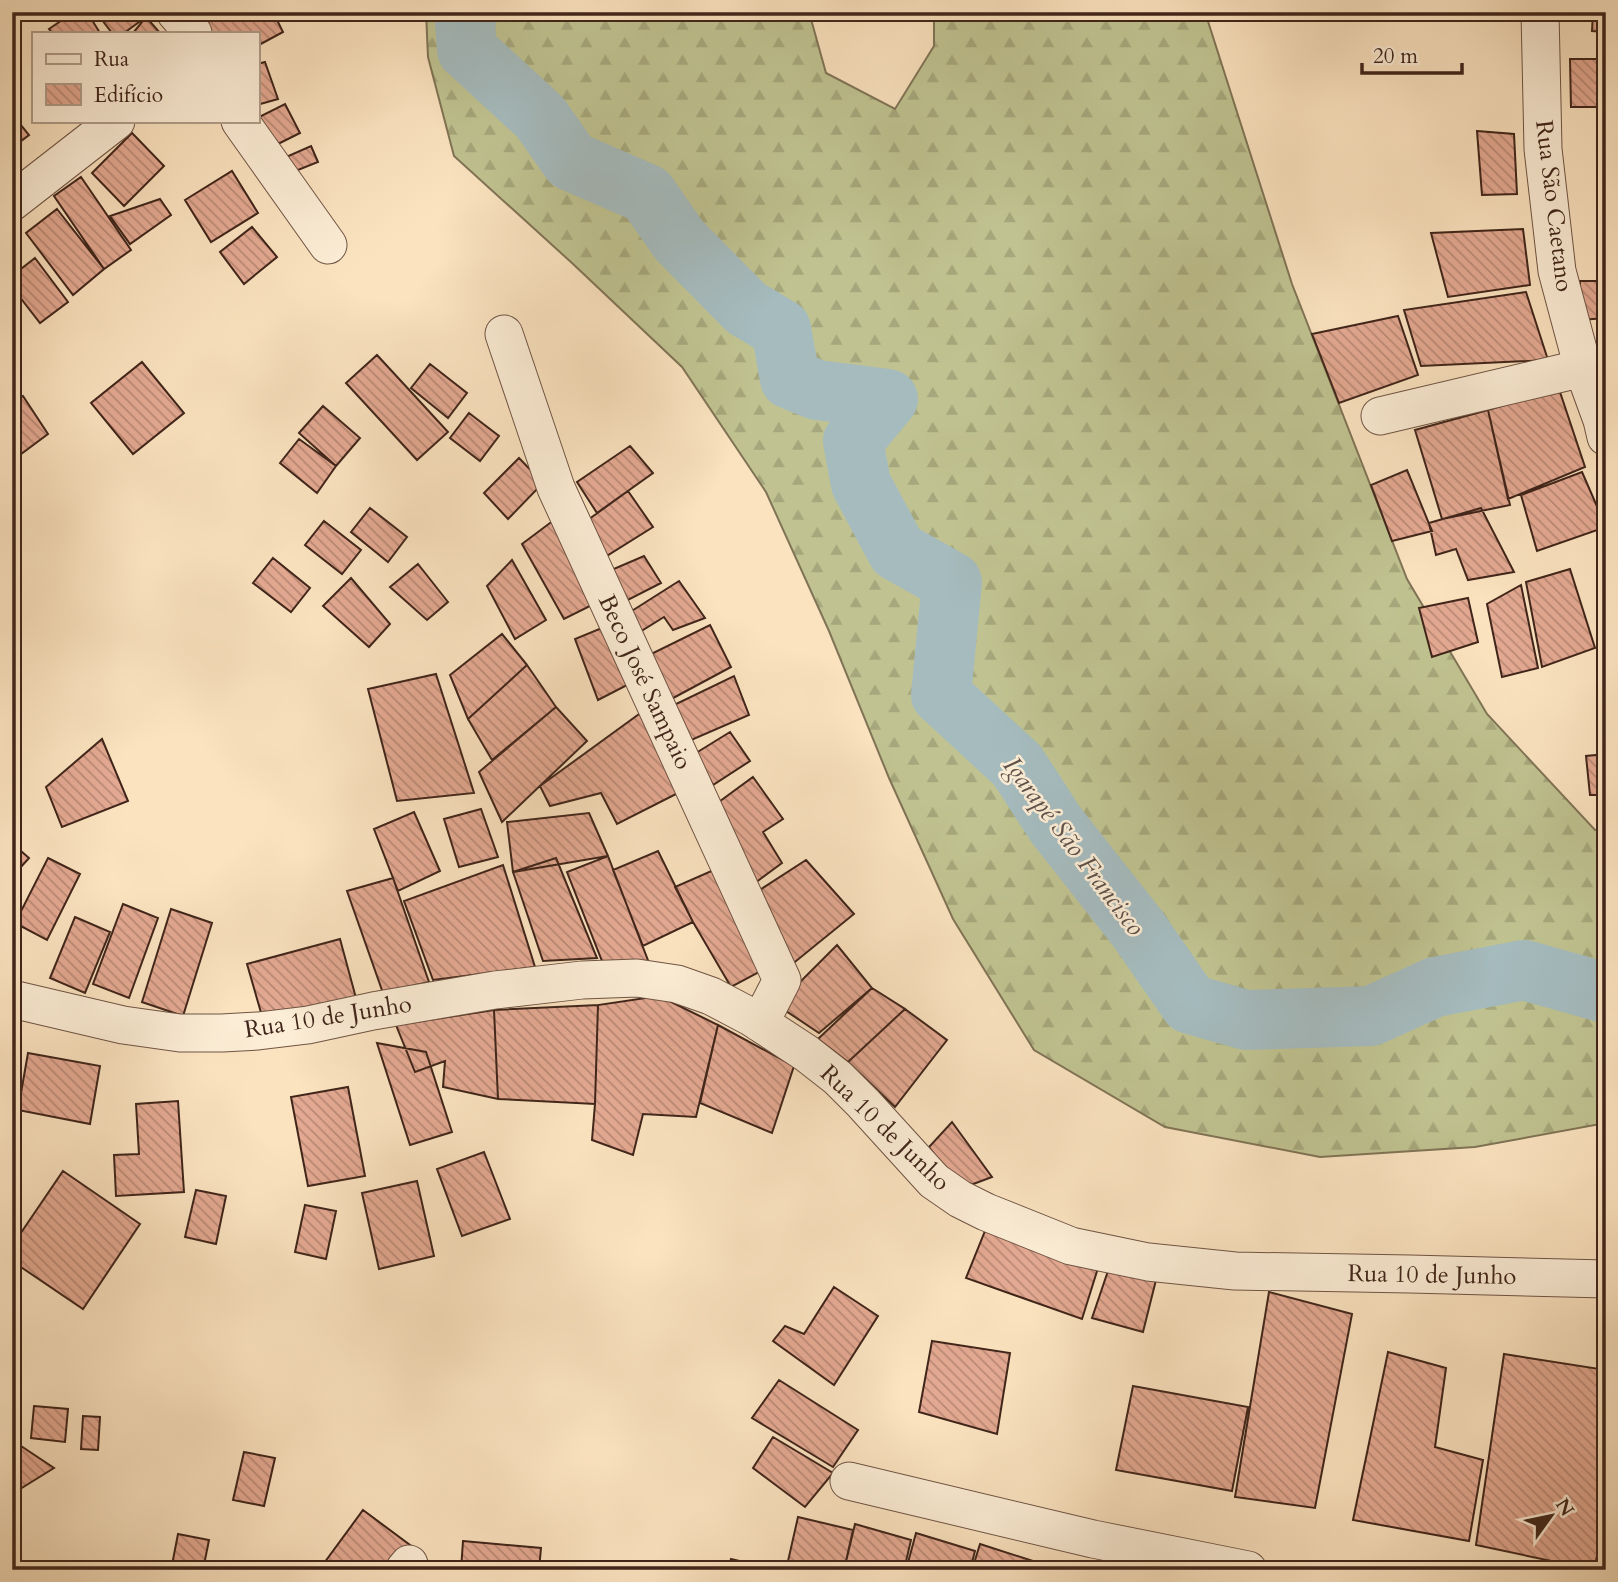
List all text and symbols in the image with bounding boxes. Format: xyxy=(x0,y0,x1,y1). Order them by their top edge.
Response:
legend xyxy=(32,32,259,122)
scale bar xyxy=(1362,32,1462,76)
text: 20 m xyxy=(1373,42,1418,71)
text: Rua xyxy=(94,45,129,74)
text: Edifício xyxy=(94,81,163,110)
street label: Rua São Caetano xyxy=(1527,118,1581,294)
street label: Beco José Sampaio xyxy=(590,589,700,775)
water label: Igarapé São Francisco xyxy=(995,749,1153,943)
street label: Rua 10 de Junho xyxy=(242,987,414,1047)
street label: Rua 10 de Junho xyxy=(813,1057,957,1199)
street label: Rua 10 de Junho xyxy=(1347,1257,1517,1293)
north arrow xyxy=(1516,1480,1586,1550)
text: N xyxy=(1549,1493,1580,1522)

